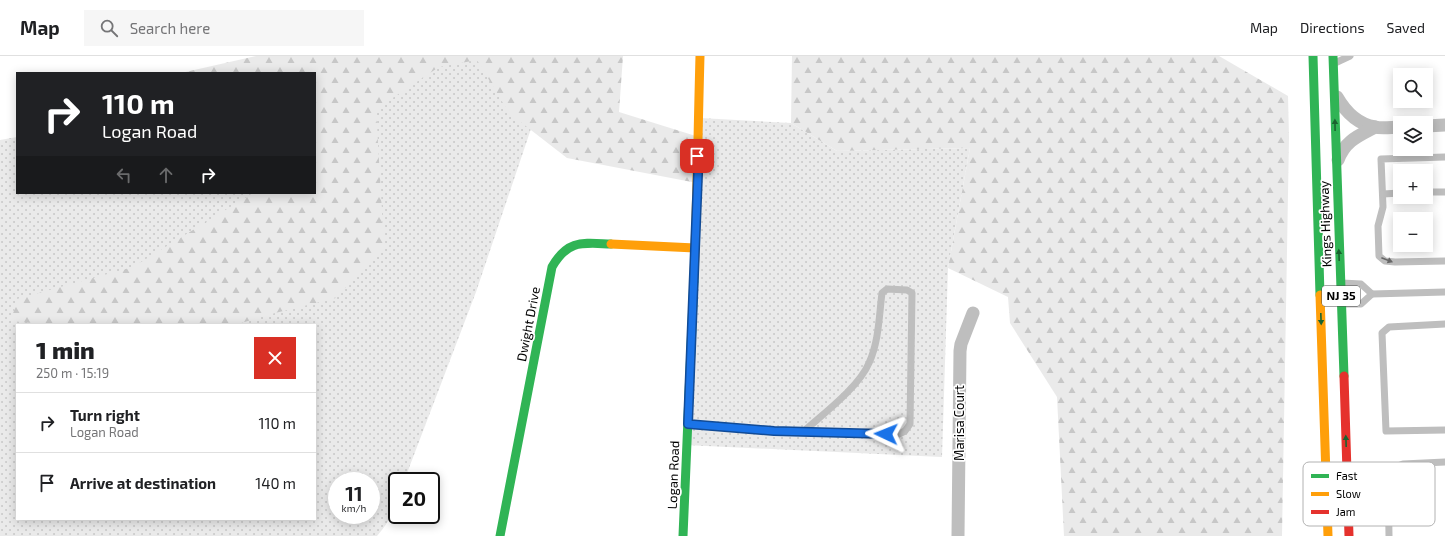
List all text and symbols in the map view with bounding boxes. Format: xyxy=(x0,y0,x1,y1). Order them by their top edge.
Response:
search box xyxy=(84,10,364,46)
text: Map xyxy=(20,16,60,39)
icon: search xyxy=(98,17,120,39)
text: Search here xyxy=(130,19,210,37)
text: Map xyxy=(1250,19,1278,36)
text: Directions xyxy=(1300,19,1365,36)
text: Saved xyxy=(1387,19,1425,36)
map controls xyxy=(1393,68,1433,252)
button: search xyxy=(1393,68,1433,108)
text: 110 m xyxy=(102,86,175,120)
icon: right xyxy=(36,88,88,140)
button: layers xyxy=(1393,116,1433,156)
one-way arrow xyxy=(1332,119,1339,131)
text: Logan Road xyxy=(102,120,197,142)
pin xyxy=(680,139,714,173)
icon: arrive xyxy=(686,145,708,167)
icon: left xyxy=(113,164,135,186)
icon: ahead xyxy=(155,164,177,186)
icon: right xyxy=(197,164,219,186)
button: + xyxy=(1393,164,1433,204)
street label: Kings Highway xyxy=(1315,180,1335,268)
button: − xyxy=(1393,212,1433,252)
one-way arrow xyxy=(1336,249,1343,261)
one-way arrow xyxy=(1381,256,1393,263)
street label: Dwight Drive xyxy=(513,285,543,363)
road number: NJ 35 xyxy=(1322,286,1360,306)
one-way arrow xyxy=(1318,313,1324,326)
text: 1 min xyxy=(36,335,95,364)
button: close xyxy=(254,337,296,379)
text: 250 m · 15:19 xyxy=(36,365,109,381)
street label: Marisa Court xyxy=(951,385,967,461)
text: Turn right xyxy=(70,406,140,424)
icon: right xyxy=(36,412,58,434)
position arrow xyxy=(865,413,907,455)
text: 110 m xyxy=(259,414,296,432)
text: Logan Road xyxy=(70,424,139,440)
one-way arrow xyxy=(1343,434,1349,447)
street label: Logan Road xyxy=(664,440,682,510)
legend xyxy=(1303,462,1435,526)
text: Fast xyxy=(1336,469,1358,482)
icon: arrive xyxy=(36,472,58,494)
speed limit sign: 20 xyxy=(388,472,440,524)
text: Arrive at destination xyxy=(70,474,216,492)
text: 140 m xyxy=(255,474,296,492)
text: 11 xyxy=(345,481,363,505)
text: Slow xyxy=(1336,487,1361,500)
text: km/h xyxy=(342,502,366,514)
text: Jam xyxy=(1336,505,1355,518)

